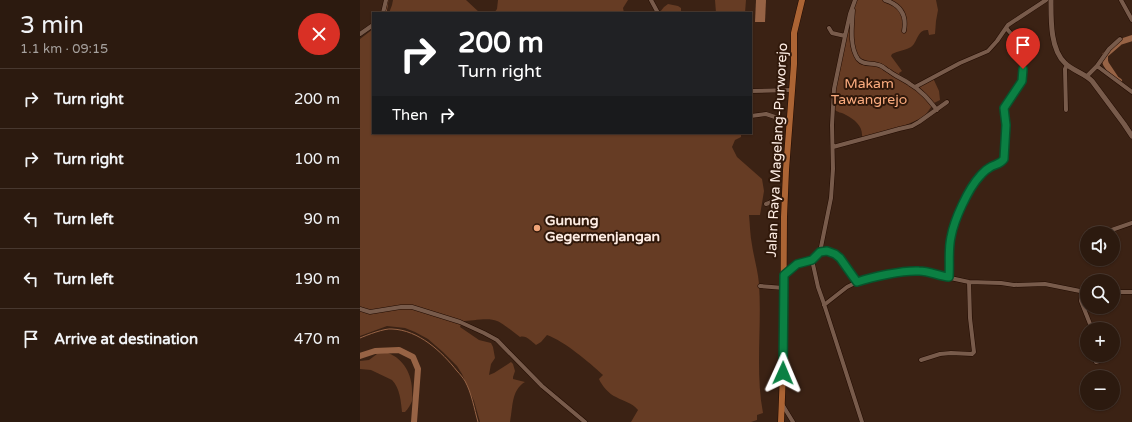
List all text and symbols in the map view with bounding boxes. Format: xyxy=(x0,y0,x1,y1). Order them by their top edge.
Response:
text: 3 min xyxy=(20,11,84,40)
button: close xyxy=(298,13,340,55)
text: 200 m xyxy=(458,26,544,60)
icon: right xyxy=(392,28,444,80)
pin xyxy=(1006,28,1040,69)
icon: arrive xyxy=(1012,34,1034,56)
text: 1.1 km · 09:15 xyxy=(20,41,108,57)
street label: Jalan Raya Magelang-Purworejo xyxy=(763,42,791,258)
text: Turn right xyxy=(458,60,542,82)
park label: Makam Tawangrejo xyxy=(831,75,907,108)
icon: right xyxy=(20,88,42,110)
text: Turn right xyxy=(54,90,124,108)
text: 200 m xyxy=(294,90,340,108)
icon: right xyxy=(436,104,458,126)
text: Then xyxy=(392,106,428,124)
icon: right xyxy=(20,148,42,170)
text: Turn right xyxy=(54,150,124,168)
text: 100 m xyxy=(294,150,340,168)
icon: left xyxy=(20,208,42,230)
text: Turn left xyxy=(54,210,114,228)
text: 90 m xyxy=(303,210,340,228)
place label: Gunung Gegermenjangan xyxy=(545,212,660,245)
marker: Gunung Gegermenjangan xyxy=(532,223,542,233)
map controls xyxy=(1080,226,1120,410)
button: sound xyxy=(1080,226,1120,266)
icon: left xyxy=(20,268,42,290)
text: Turn left xyxy=(54,270,114,288)
text: 190 m xyxy=(294,270,340,288)
button: search xyxy=(1080,274,1120,314)
button: + xyxy=(1080,322,1120,362)
icon: arrive xyxy=(20,328,42,350)
text: Arrive at destination xyxy=(54,330,198,348)
text: 470 m xyxy=(294,330,340,348)
position arrow xyxy=(762,352,804,394)
button: − xyxy=(1080,370,1120,410)

